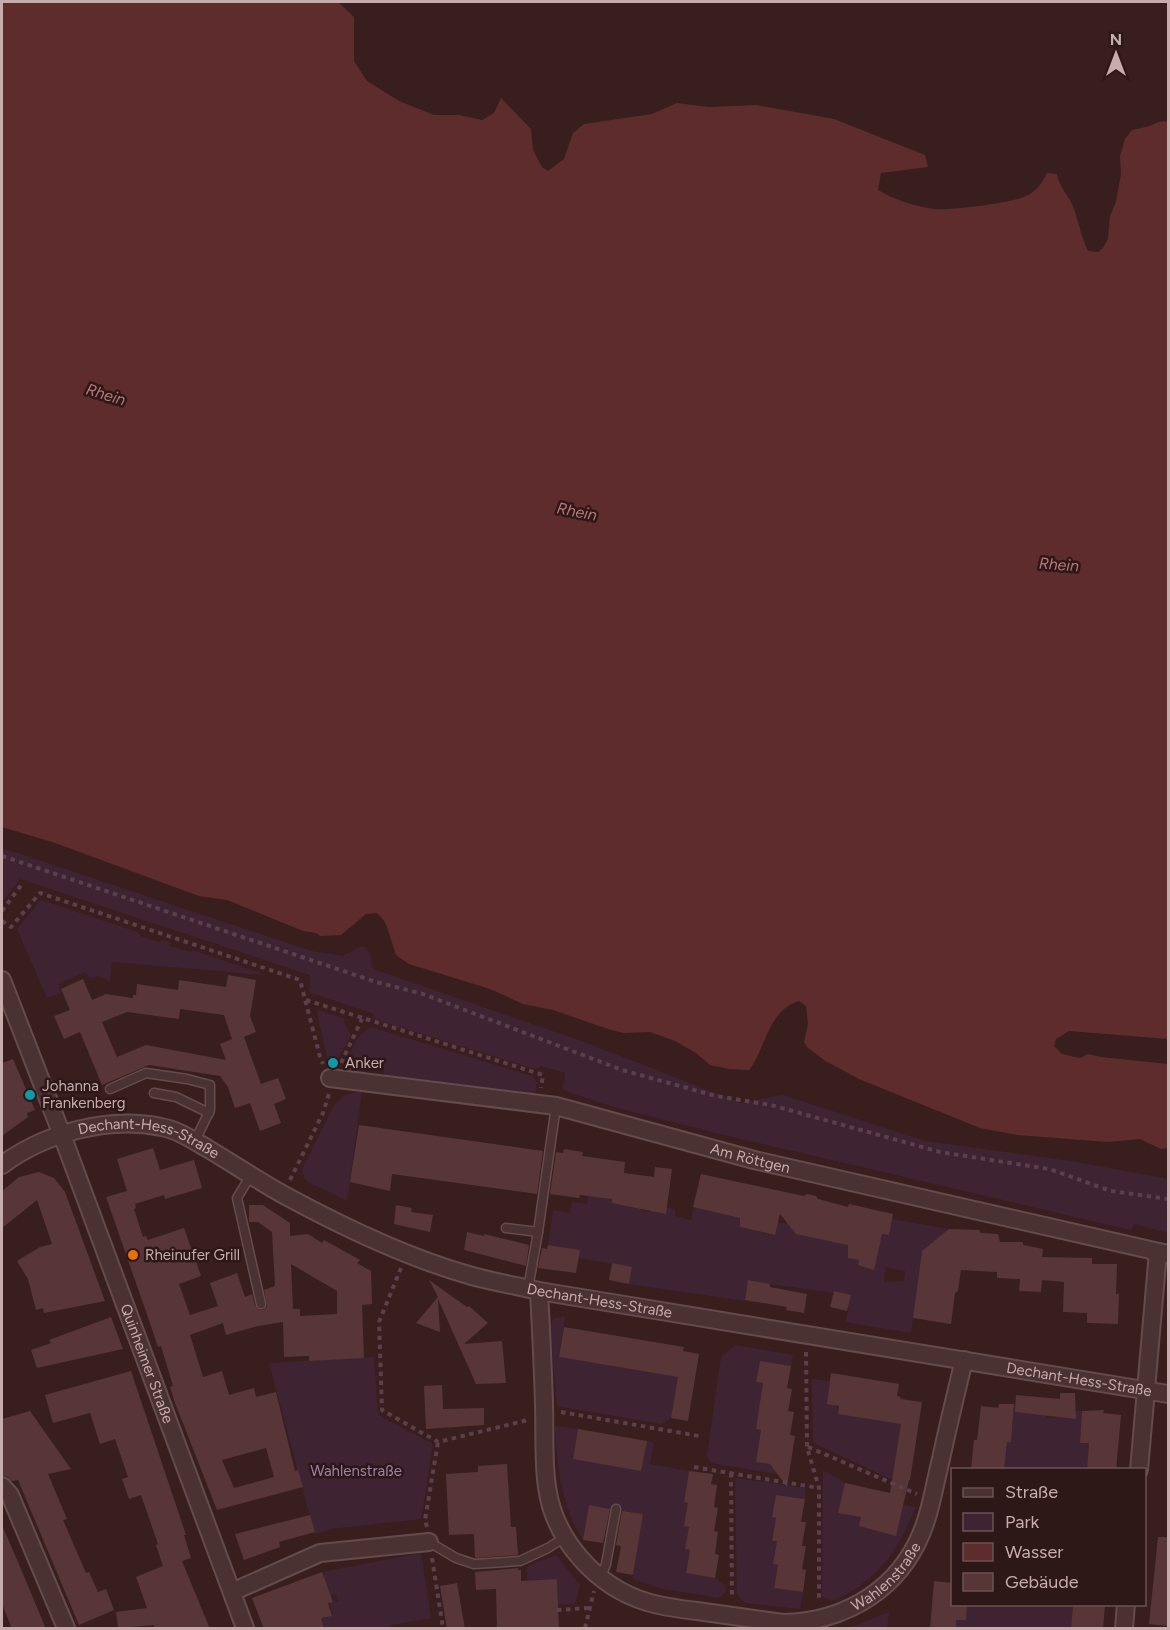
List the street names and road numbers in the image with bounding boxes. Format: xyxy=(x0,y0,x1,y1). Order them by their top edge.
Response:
street label: Dechant-Hess-Straße xyxy=(76,1115,223,1162)
street label: Am Röttgen xyxy=(709,1140,792,1177)
street label: Dechant-Hess-Straße xyxy=(525,1280,673,1322)
street label: Quinheimer Straße xyxy=(116,1301,177,1426)
street label: Dechant-Hess-Straße xyxy=(1005,1359,1153,1400)
street label: Wahlenstraße xyxy=(848,1539,925,1615)

